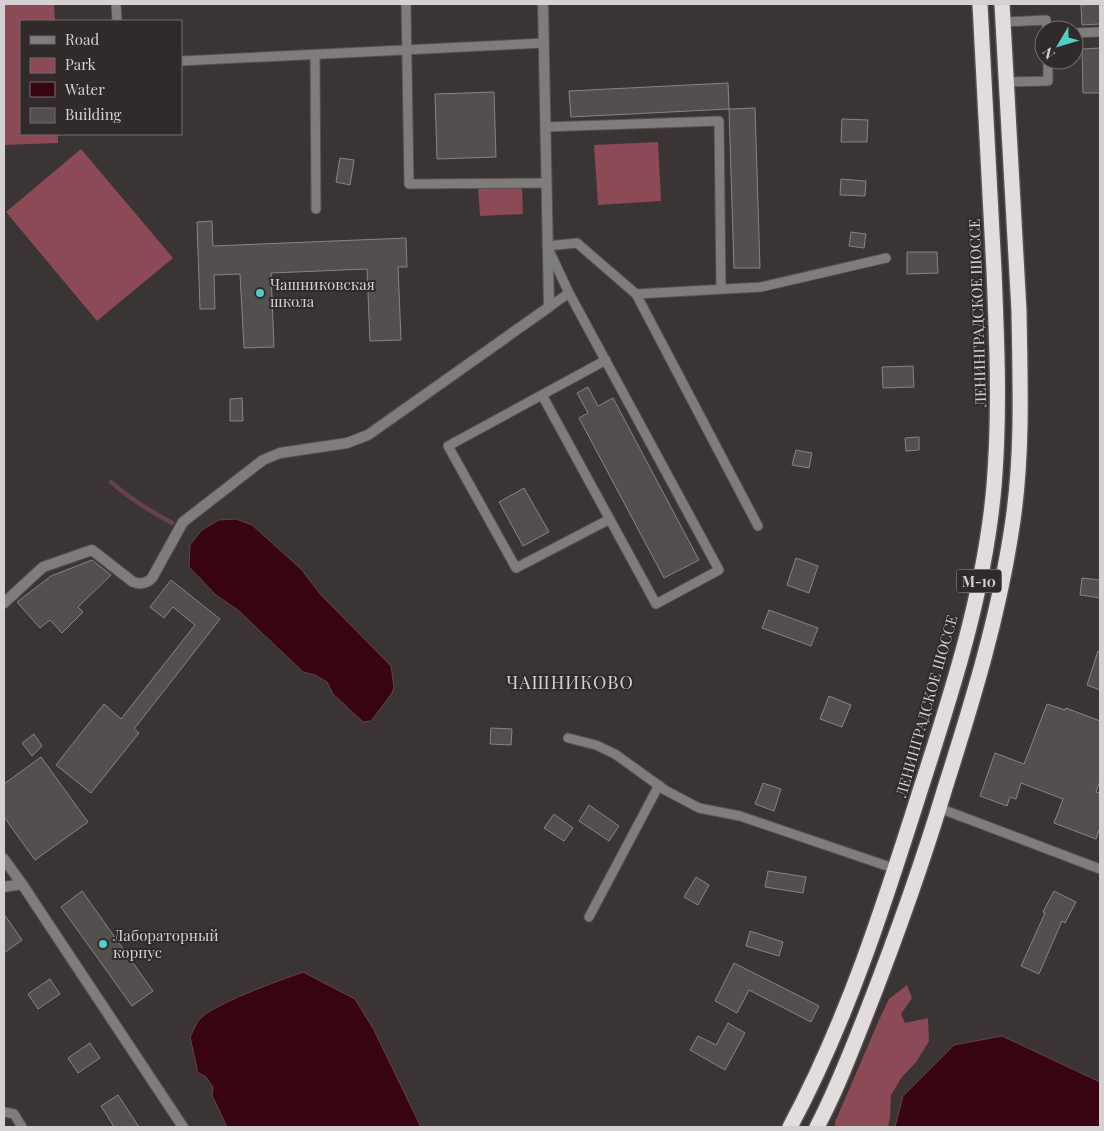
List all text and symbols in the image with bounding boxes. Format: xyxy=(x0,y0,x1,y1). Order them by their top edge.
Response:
legend xyxy=(20,20,182,135)
north arrow xyxy=(1034,20,1084,70)
text: Road xyxy=(65,29,99,49)
text: N xyxy=(1038,43,1059,63)
text: Park xyxy=(65,54,97,74)
text: Water xyxy=(64,79,105,99)
text: Building xyxy=(65,104,122,124)
street label: ЛЕНИНГРАДСКОЕ ШОССЕ xyxy=(964,218,990,409)
place label: Чашниковская школа xyxy=(270,274,375,311)
marker: Чашниковская школа xyxy=(254,287,266,299)
road number: М-10 xyxy=(956,570,1002,592)
street label: ЛЕНИНГРАДСКОЕ ШОССЕ xyxy=(890,613,962,800)
district label: ЧАШНИКОВО xyxy=(506,670,634,694)
place label: Лабораторный корпус xyxy=(112,925,219,962)
marker: Лабораторный корпус xyxy=(97,938,109,950)

